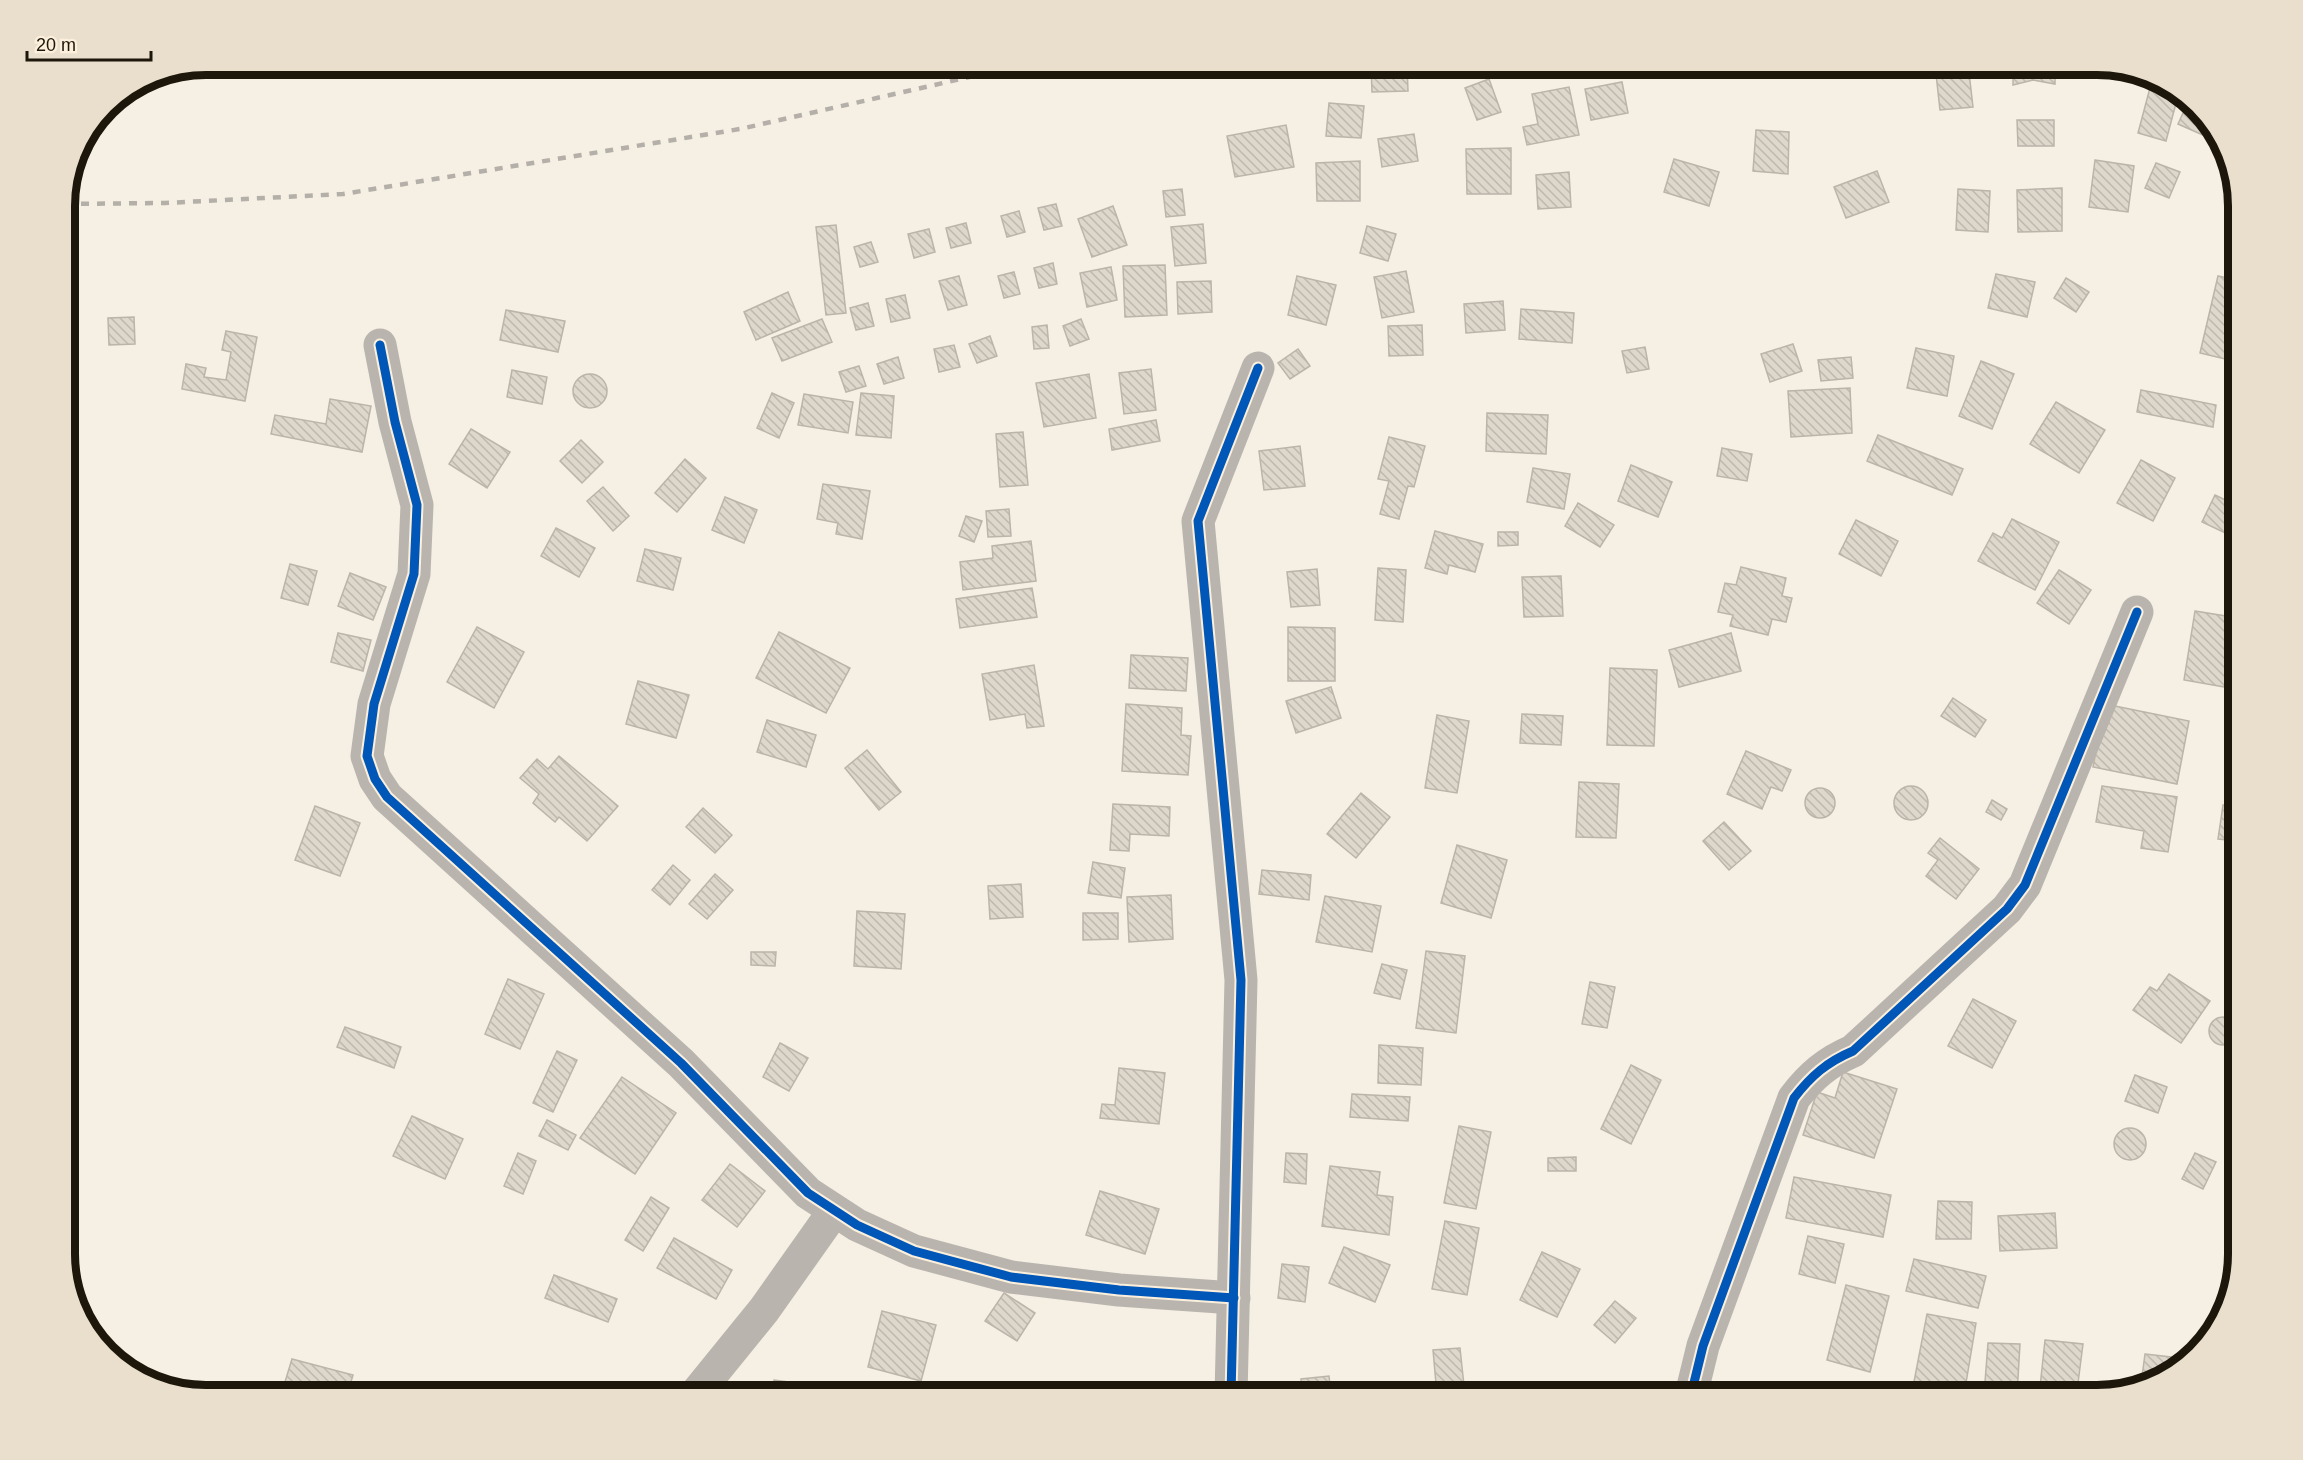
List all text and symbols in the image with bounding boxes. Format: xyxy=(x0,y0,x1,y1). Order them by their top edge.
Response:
scale bar xyxy=(27,24,152,62)
text: 20 m xyxy=(36,35,76,55)

